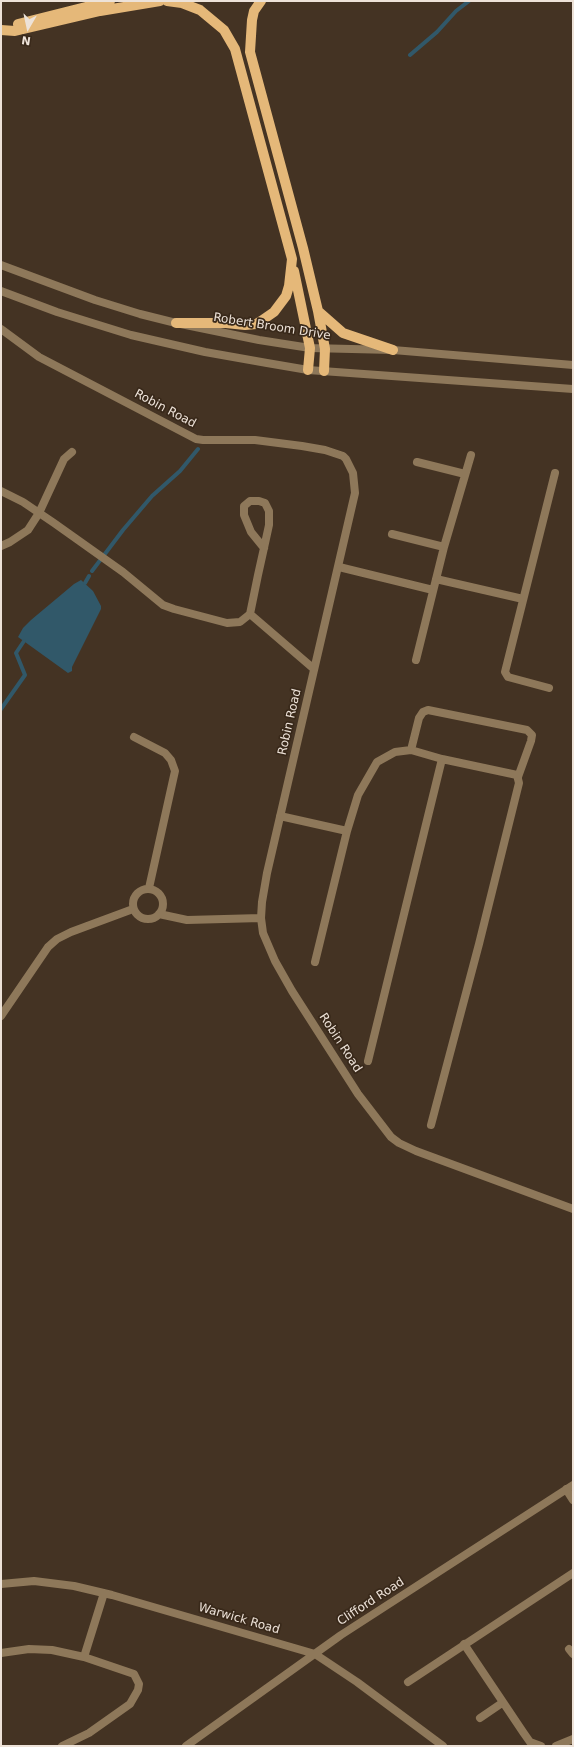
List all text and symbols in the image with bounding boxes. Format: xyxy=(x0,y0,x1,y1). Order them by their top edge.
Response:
north arrow xyxy=(8,8,48,48)
text: N xyxy=(20,33,32,47)
street label: Robert Broom Drive xyxy=(212,311,332,343)
street label: Robin Road xyxy=(132,387,198,431)
street label: Robin Road xyxy=(275,687,305,757)
street label: Robin Road xyxy=(316,1011,364,1075)
street label: Clifford Road xyxy=(335,1575,407,1629)
street label: Warwick Road xyxy=(197,1601,281,1637)

